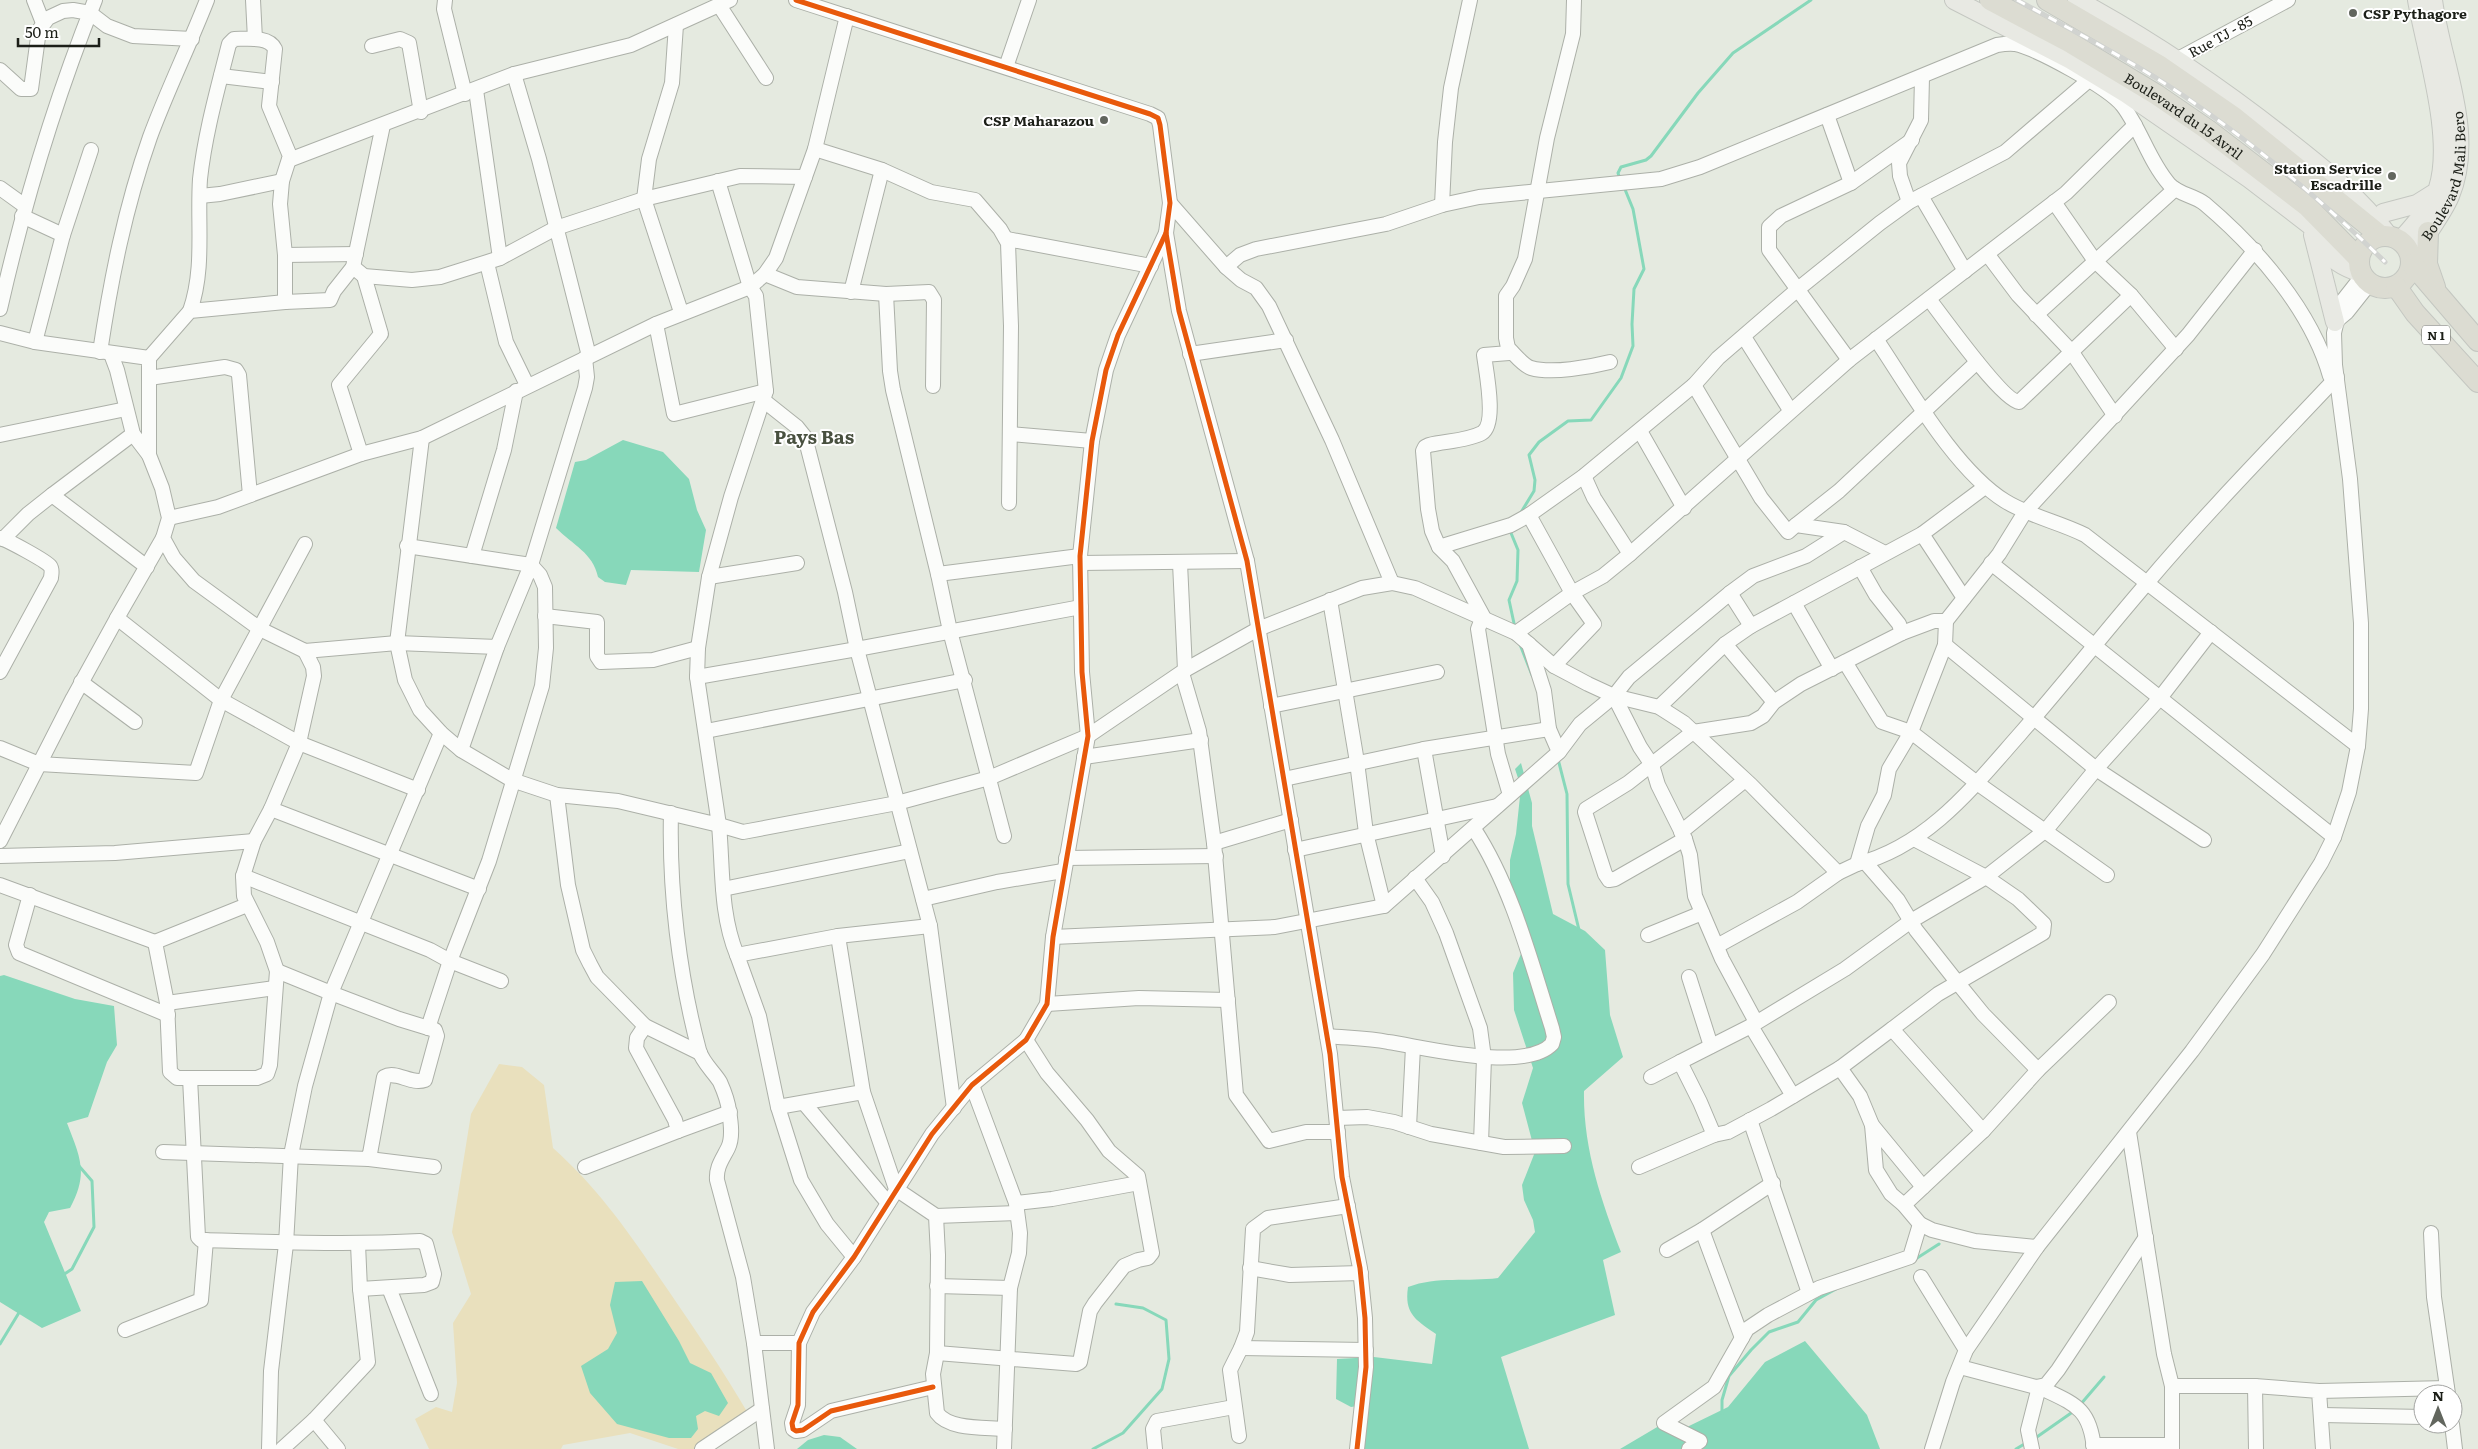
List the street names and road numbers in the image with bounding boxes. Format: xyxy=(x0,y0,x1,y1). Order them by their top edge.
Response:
street label: Rue TJ - 85 xyxy=(2184,10,2256,62)
street label: Boulevard du 15 Avril xyxy=(2121,68,2248,164)
street label: Boulevard Mali Bero xyxy=(2416,110,2469,244)
road number: N 1 xyxy=(2422,326,2450,344)

